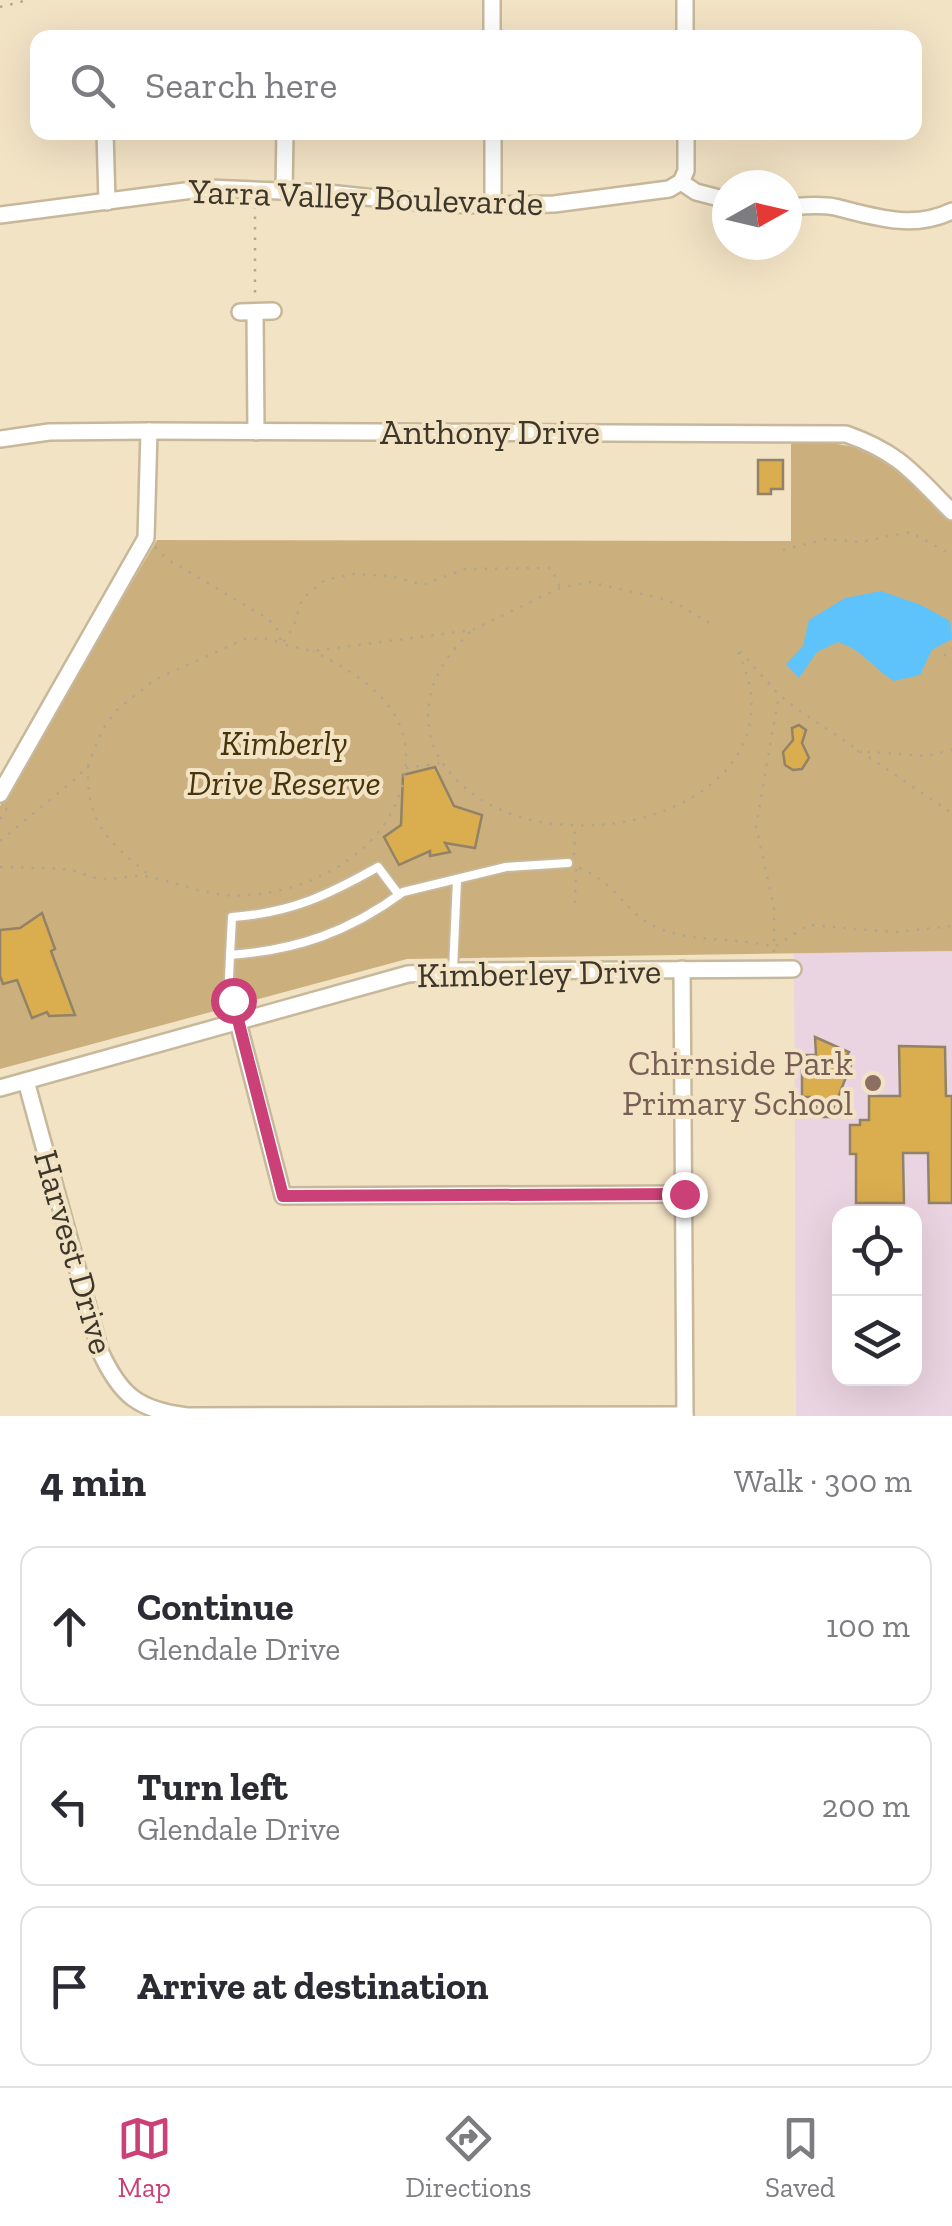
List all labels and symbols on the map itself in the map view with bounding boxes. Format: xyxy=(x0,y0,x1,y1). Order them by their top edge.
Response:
street label: Yarra Valley Boulevarde xyxy=(187,170,544,224)
north arrow xyxy=(712,170,802,260)
street label: Anthony Drive xyxy=(380,411,600,453)
park label: Kimberly Drive Reserve xyxy=(187,722,381,804)
street label: Kimberley Drive xyxy=(416,950,662,996)
route start xyxy=(211,978,257,1024)
place label: Chirnside Park Primary School xyxy=(622,1042,853,1124)
marker: Chirnside Park Primary School xyxy=(862,1072,884,1094)
street label: Harvest Drive xyxy=(25,1145,123,1359)
route end xyxy=(662,1172,708,1218)

